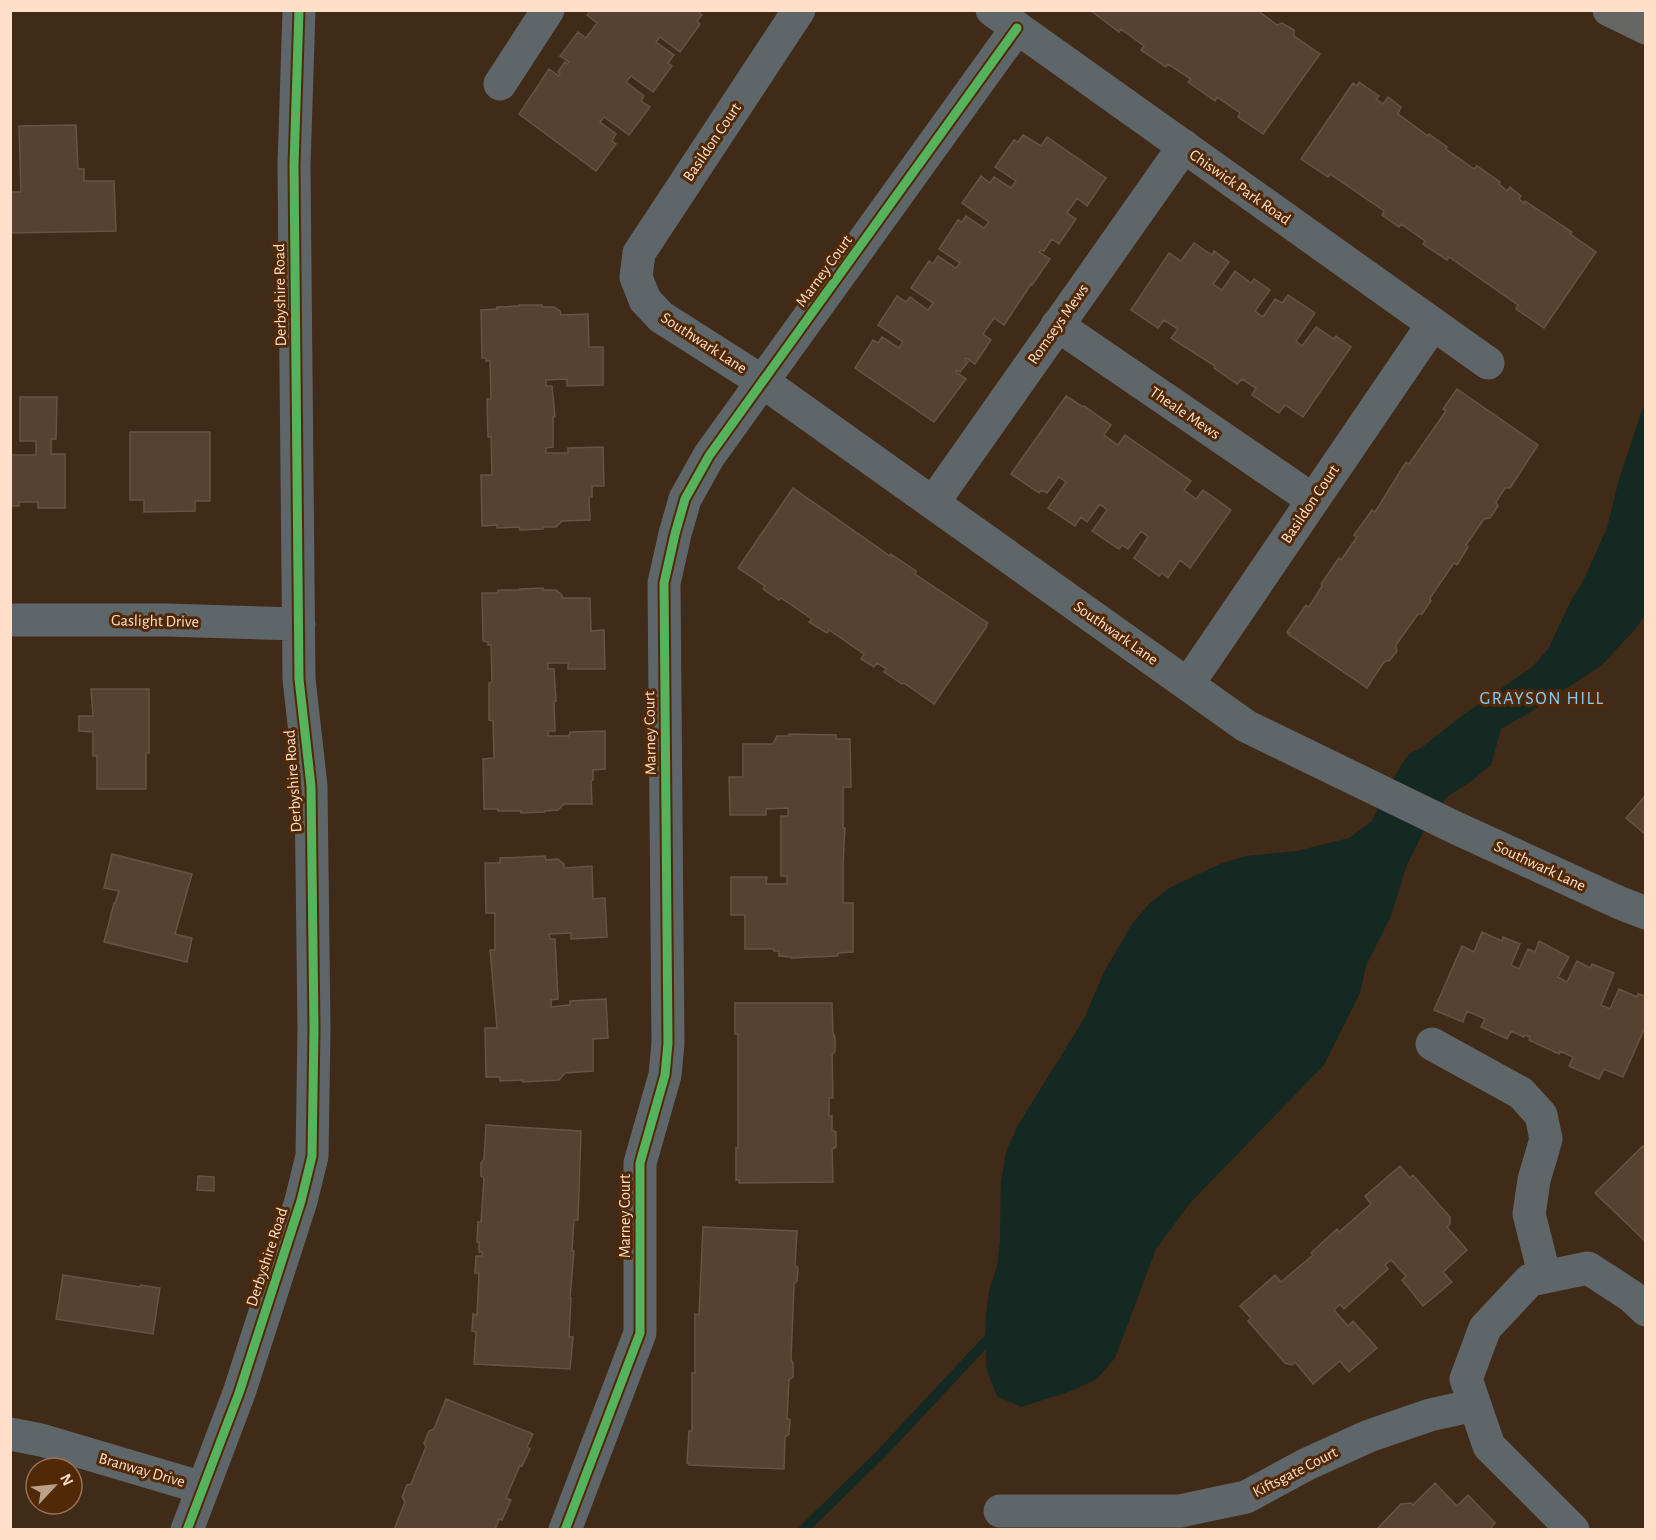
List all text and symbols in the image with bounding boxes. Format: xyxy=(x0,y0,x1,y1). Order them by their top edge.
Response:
street label: Basildon Court xyxy=(680,100,744,184)
street label: Chiswick Park Road xyxy=(1187,146,1293,228)
street label: Marney Court xyxy=(793,232,856,310)
street label: Derbyshire Road xyxy=(271,243,290,347)
street label: Romseys Mews xyxy=(1025,281,1092,368)
street label: Southwark Lane xyxy=(658,309,750,377)
street label: Theale Mews xyxy=(1147,384,1223,442)
street label: Basildon Court xyxy=(1278,462,1342,546)
street label: Southwark Lane xyxy=(1071,598,1161,668)
street label: Gaslight Drive xyxy=(111,612,199,630)
district label: GRAYSON HILL xyxy=(1479,690,1605,708)
street label: Marney Court xyxy=(641,691,660,775)
street label: Derbyshire Road xyxy=(281,729,306,833)
street label: Southwark Lane xyxy=(1492,838,1588,894)
street label: Marney Court xyxy=(617,1174,634,1258)
street label: Derbyshire Road xyxy=(244,1206,291,1309)
street label: Kiftsgate Court xyxy=(1250,1444,1340,1500)
street label: Branway Drive xyxy=(97,1450,187,1491)
north arrow xyxy=(24,1456,84,1516)
text: N xyxy=(57,1471,76,1488)

